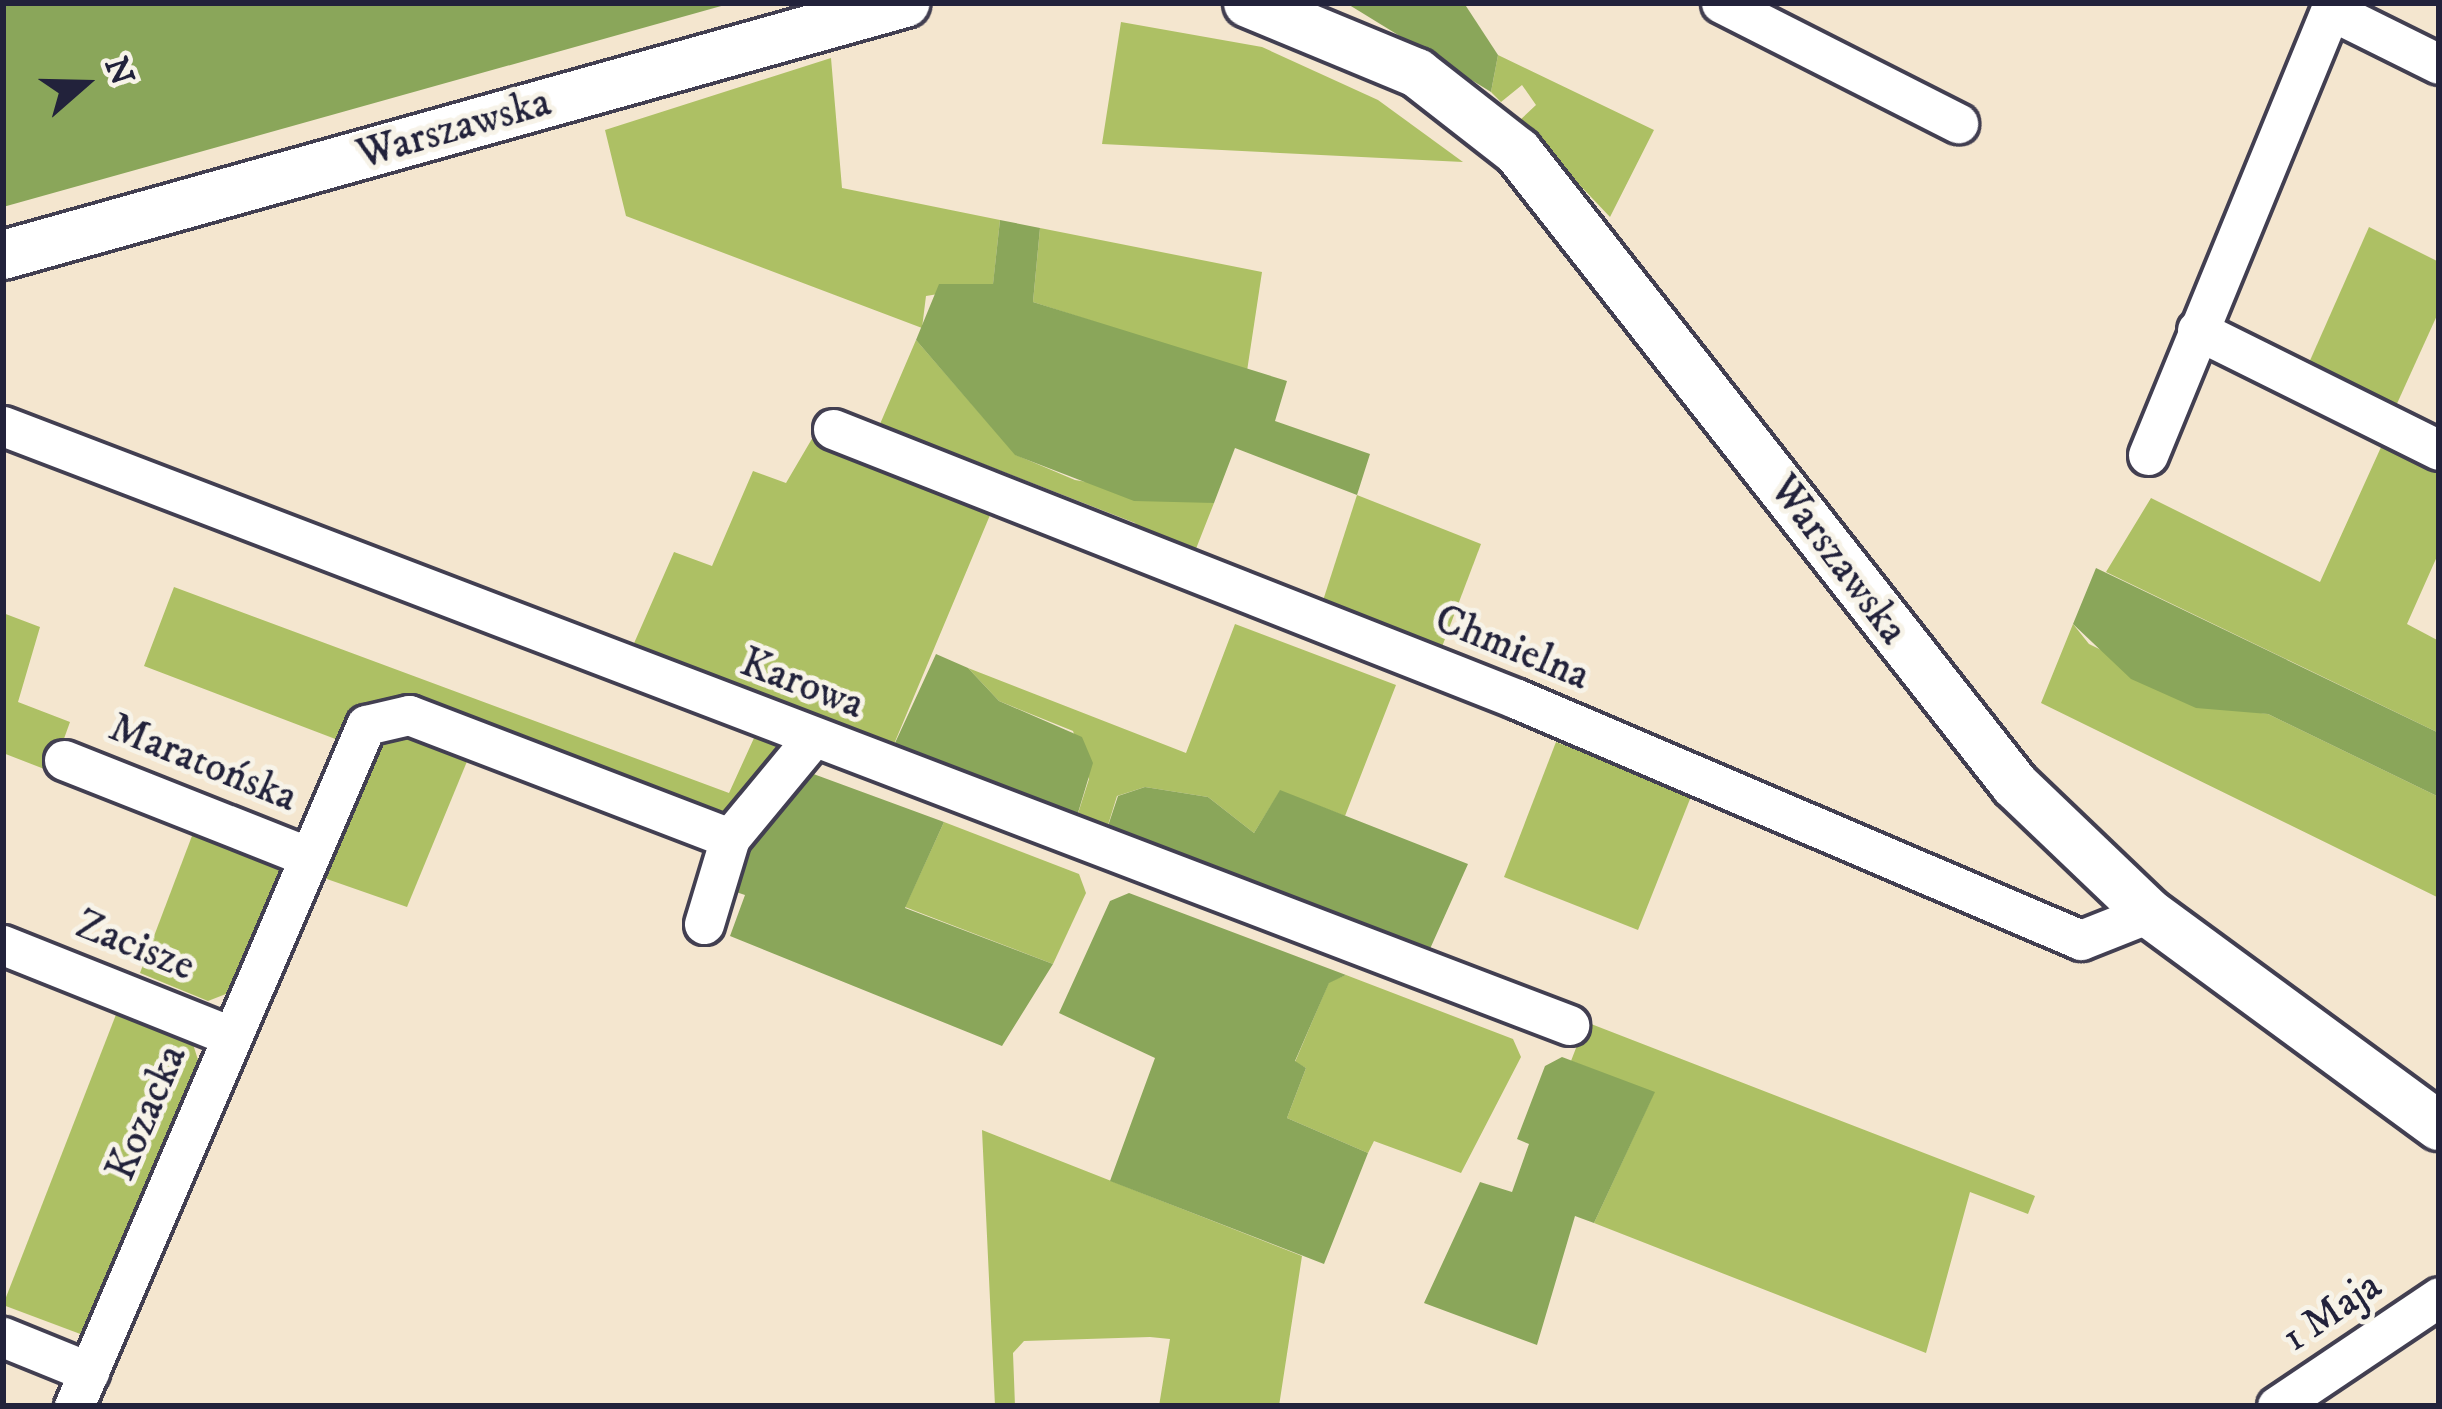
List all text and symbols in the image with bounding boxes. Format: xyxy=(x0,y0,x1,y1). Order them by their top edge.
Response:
north arrow xyxy=(24,24,144,144)
text: N xyxy=(94,52,142,91)
street label: Warszawska xyxy=(351,77,557,181)
street label: Warszawska xyxy=(1758,465,1918,655)
street label: Chmielna xyxy=(1427,594,1597,702)
street label: Karowa xyxy=(733,638,871,730)
street label: Maratońska xyxy=(102,703,304,823)
street label: Zacisze xyxy=(68,900,202,992)
street label: Kozacka xyxy=(96,1038,198,1188)
street label: 1 Maja xyxy=(2273,1261,2391,1363)

